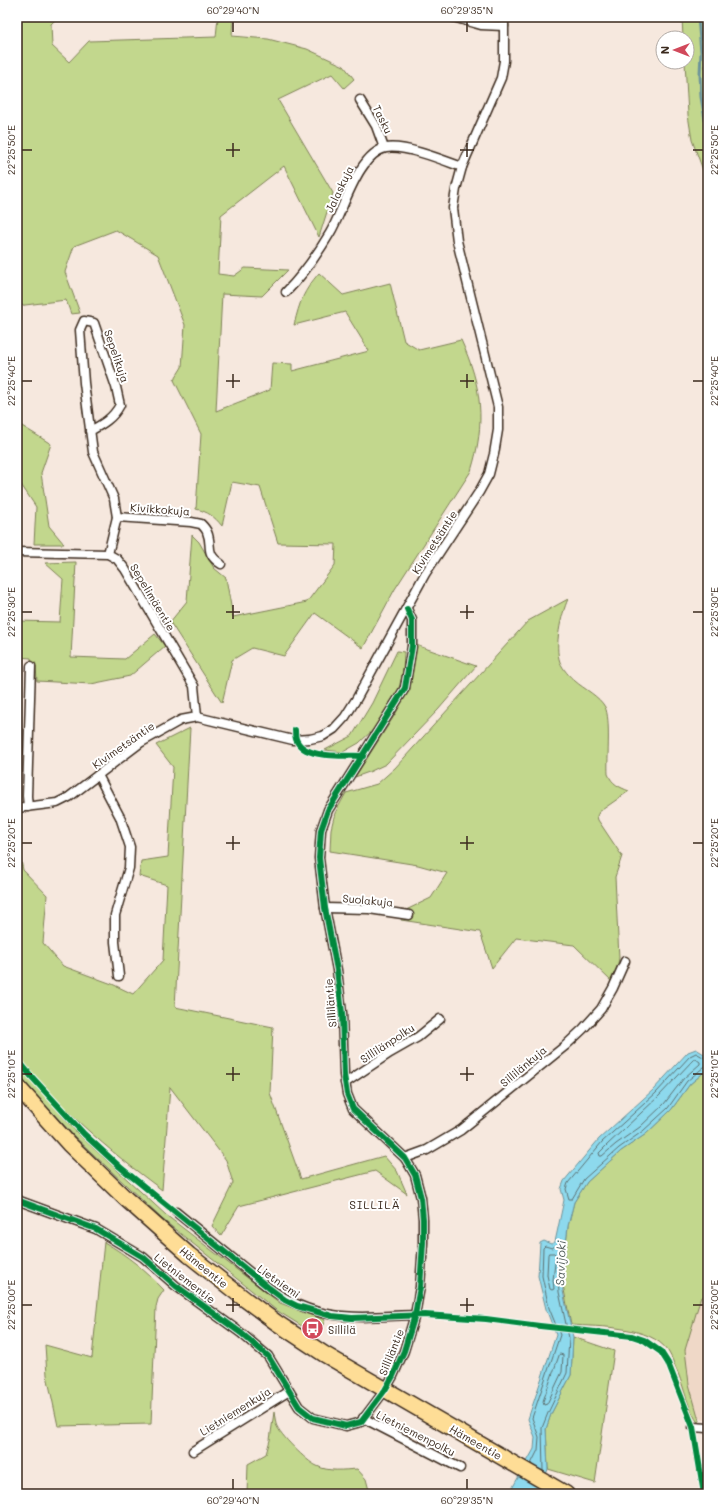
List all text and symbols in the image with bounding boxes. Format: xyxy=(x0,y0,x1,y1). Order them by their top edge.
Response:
text: 60°29'40"N xyxy=(207,3,259,17)
text: 60°29'35"N xyxy=(441,3,493,17)
north arrow xyxy=(655,30,695,70)
text: N xyxy=(657,46,672,54)
street label: Tasku xyxy=(370,102,396,136)
text: 22°25'50"E xyxy=(4,125,18,175)
text: 22°25'50"E xyxy=(707,125,721,175)
street label: Jalaskuja xyxy=(321,163,357,215)
street label: Sepelikuja xyxy=(101,327,133,385)
text: 22°25'40"E xyxy=(4,356,18,406)
text: 22°25'40"E xyxy=(707,356,721,406)
street label: Kivikkokuja xyxy=(130,499,191,519)
street label: Kivimetsäntie xyxy=(408,507,460,577)
street label: Sepelimäentie xyxy=(127,560,179,634)
text: 22°25'30"E xyxy=(4,587,18,637)
text: 22°25'30"E xyxy=(707,587,721,637)
street label: Kivimetsäntie xyxy=(89,718,157,772)
text: 22°25'20"E xyxy=(4,818,18,868)
text: 22°25'20"E xyxy=(707,818,721,868)
street label: Suolakuja xyxy=(342,890,394,910)
street label: Silliläntie xyxy=(320,978,340,1028)
street label: Sillilänpolku xyxy=(357,1020,417,1066)
street label: Sillilänkuja xyxy=(497,1042,550,1090)
text: 22°25'10"E xyxy=(4,1049,18,1098)
text: 22°25'10"E xyxy=(707,1049,721,1098)
district label: SILLILÄ xyxy=(349,1196,401,1212)
water label: Savijoki xyxy=(551,1240,569,1286)
street label: Hämeentie xyxy=(177,1243,231,1291)
street label: Lietniementie xyxy=(151,1249,219,1307)
street label: Lietniemi xyxy=(255,1261,303,1301)
text: 22°25'00"E xyxy=(4,1280,18,1330)
text: 22°25'00"E xyxy=(707,1280,721,1330)
bus stop icon: Sillilä xyxy=(299,1316,325,1342)
place label: Sillilä xyxy=(328,1322,356,1337)
street label: Silliläntie xyxy=(375,1326,407,1378)
street label: Lietniemenkuja xyxy=(197,1383,274,1439)
street label: Lietniemenpolku xyxy=(374,1407,458,1459)
street label: Hämeentie xyxy=(447,1421,505,1463)
text: 60°29'40"N xyxy=(207,1493,259,1507)
text: 60°29'35"N xyxy=(441,1493,493,1507)

